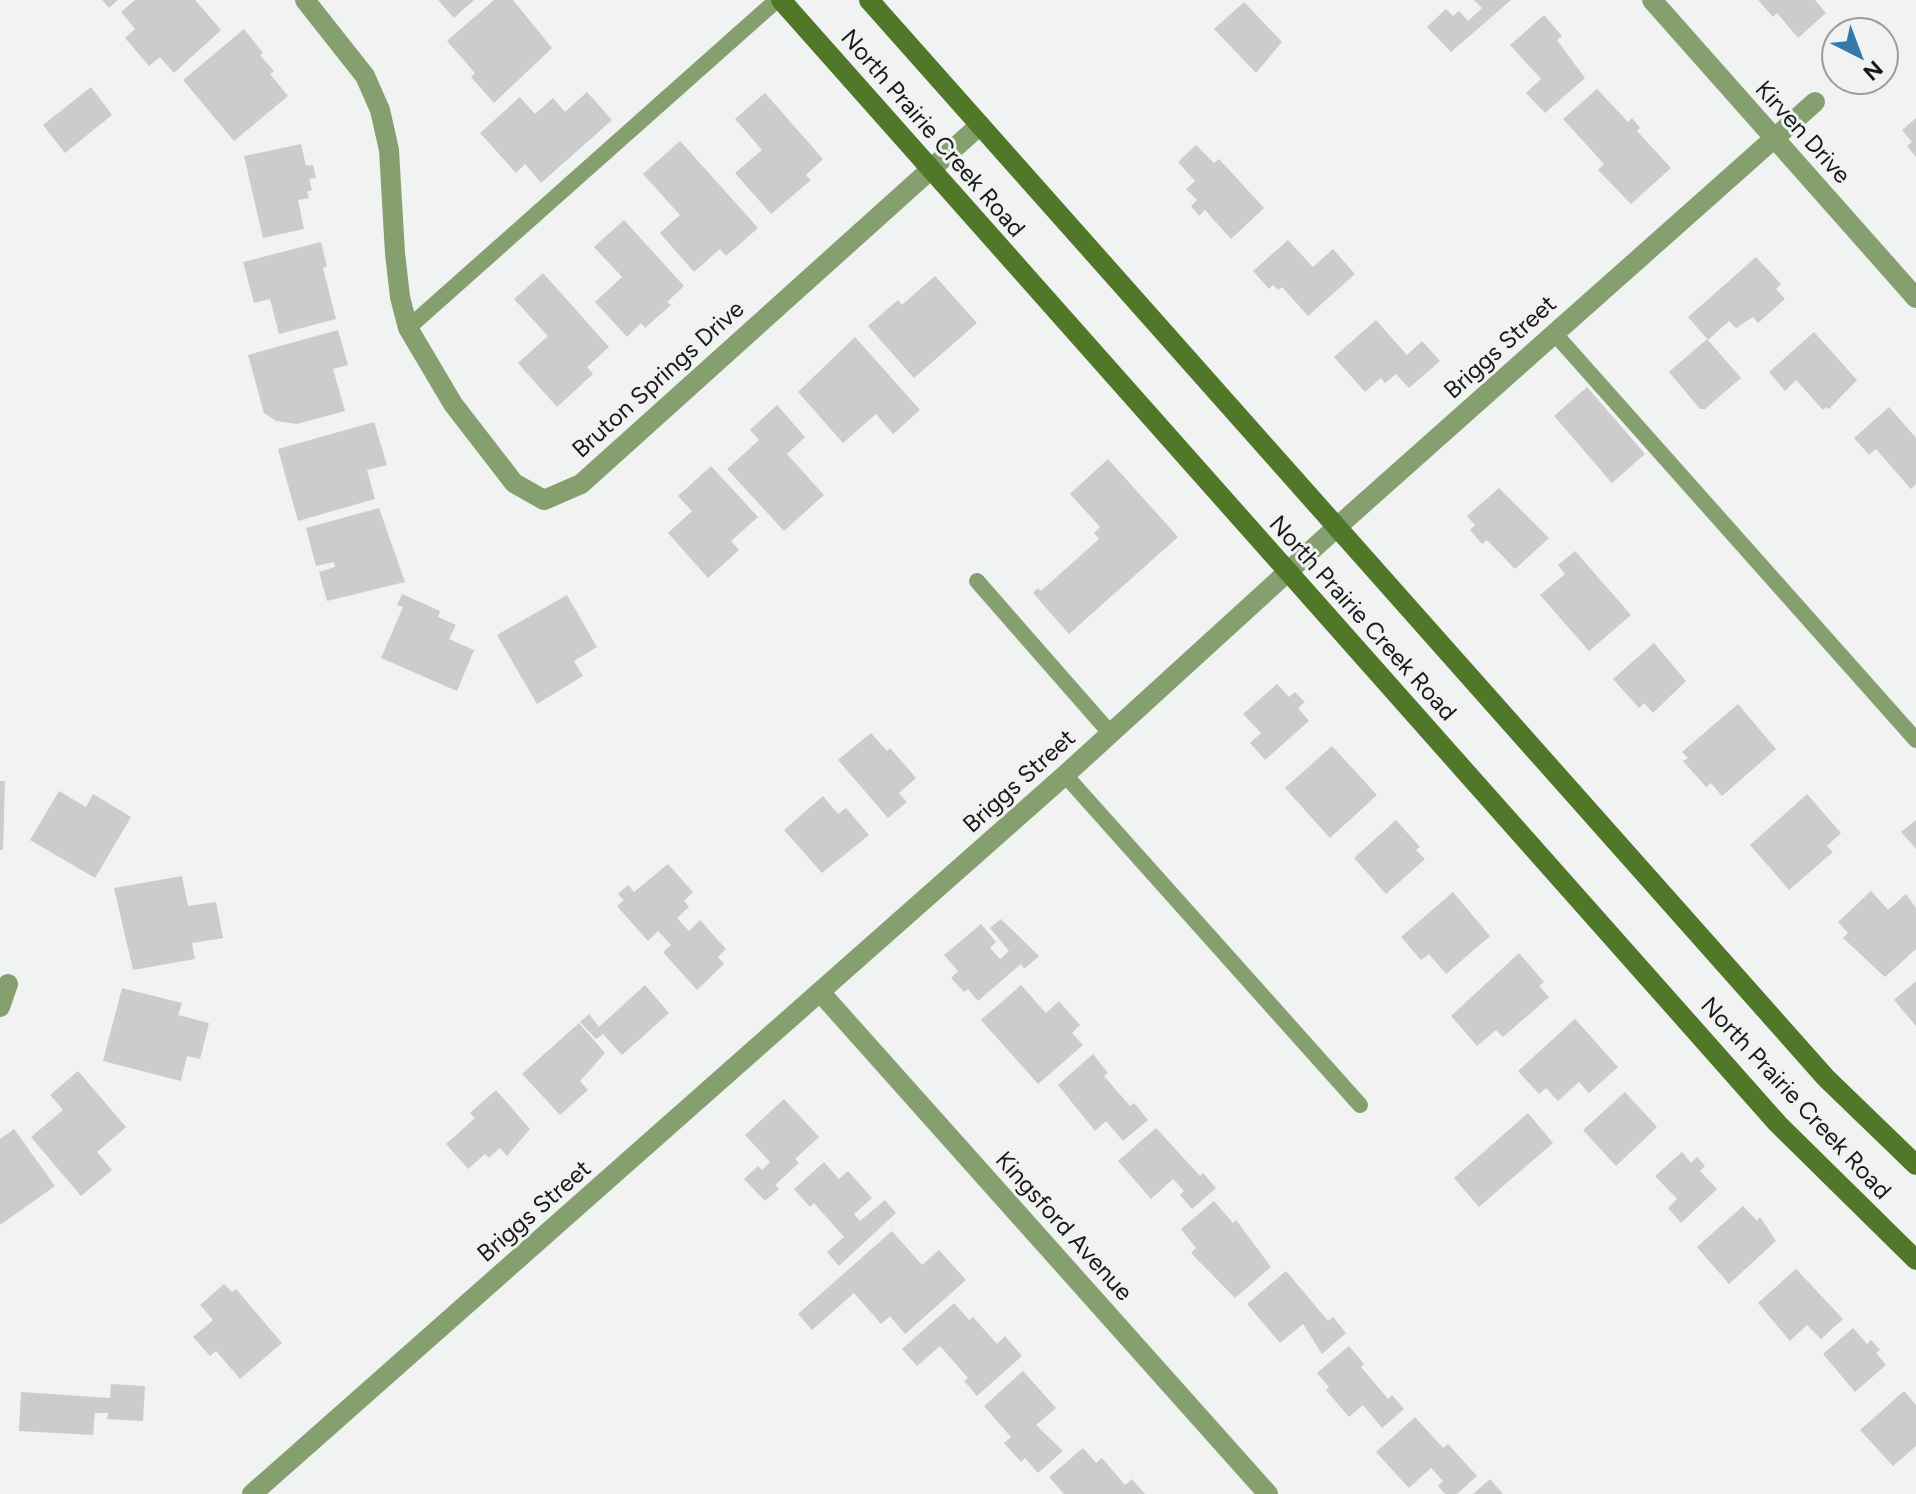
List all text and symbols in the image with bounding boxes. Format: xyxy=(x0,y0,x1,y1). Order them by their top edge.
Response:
north arrow xyxy=(1820,16,1900,96)
street label: North Prairie Creek Road xyxy=(835,23,1032,243)
text: N xyxy=(1858,55,1888,86)
street label: Kirven Drive xyxy=(1750,74,1857,189)
street label: Briggs Street xyxy=(1438,289,1562,405)
street label: Bruton Springs Drive xyxy=(566,294,750,463)
street label: North Prairie Creek Road xyxy=(1264,509,1463,726)
street label: Briggs Street xyxy=(957,723,1081,839)
street label: North Prairie Creek Road xyxy=(1695,991,1898,1205)
street label: Kingsford Avenue xyxy=(990,1145,1139,1306)
street label: Briggs Street xyxy=(471,1153,596,1268)

